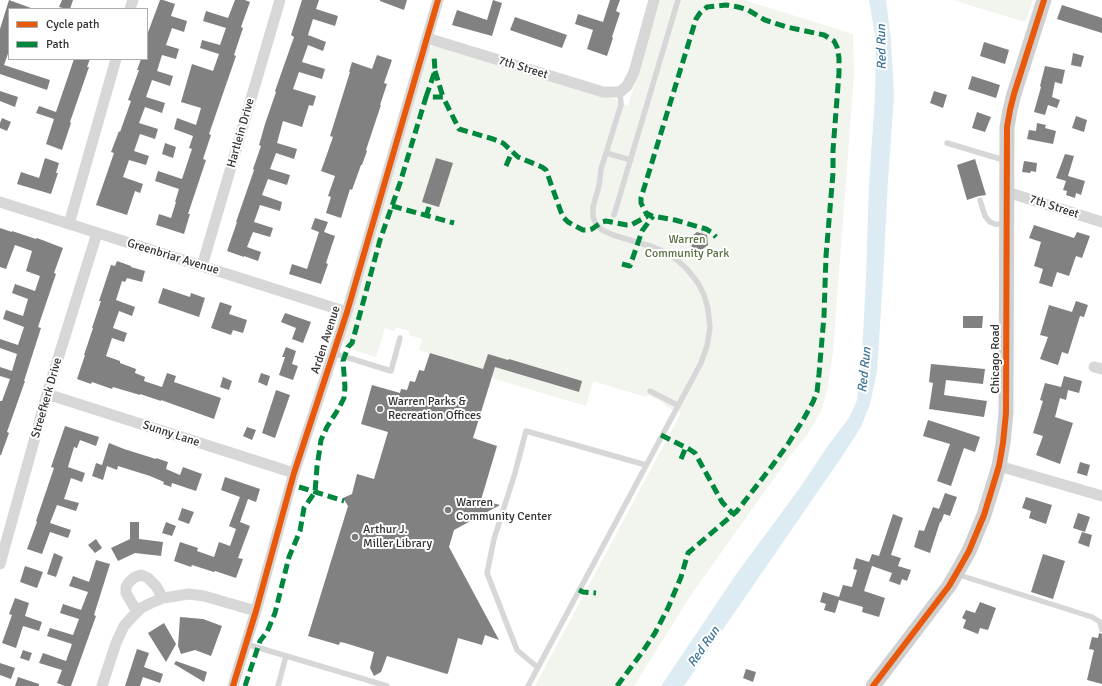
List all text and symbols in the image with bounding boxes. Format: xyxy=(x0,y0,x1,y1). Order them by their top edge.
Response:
legend xyxy=(8,8,148,60)
text: Cycle path xyxy=(46,17,99,32)
water label: Red Run xyxy=(874,24,890,70)
text: Path xyxy=(46,37,69,52)
street label: 7th Street xyxy=(496,54,550,82)
street label: Hartlein Drive xyxy=(224,97,258,169)
street label: 7th Street xyxy=(1027,192,1081,222)
park label: Warren Community Park xyxy=(645,233,729,261)
street label: Greenbriar Avenue xyxy=(125,236,221,278)
street label: Arden Avenue xyxy=(308,304,344,376)
street label: Chicago Road xyxy=(989,324,1003,394)
water label: Red Run xyxy=(855,347,875,393)
street label: Streefkerk Drive xyxy=(29,356,65,440)
place label: Warren Parks & Recreation Offices xyxy=(388,395,481,423)
marker: Warren Parks & Recreation Offices xyxy=(375,404,385,414)
street label: Sunny Lane xyxy=(141,418,201,450)
place label: Warren Community Center xyxy=(456,496,552,524)
marker: Warren Community Center xyxy=(443,505,453,515)
place label: Arthur J. Miller Library xyxy=(363,523,432,551)
marker: Arthur J. Miller Library xyxy=(350,532,360,542)
water label: Red Run xyxy=(685,624,723,670)

